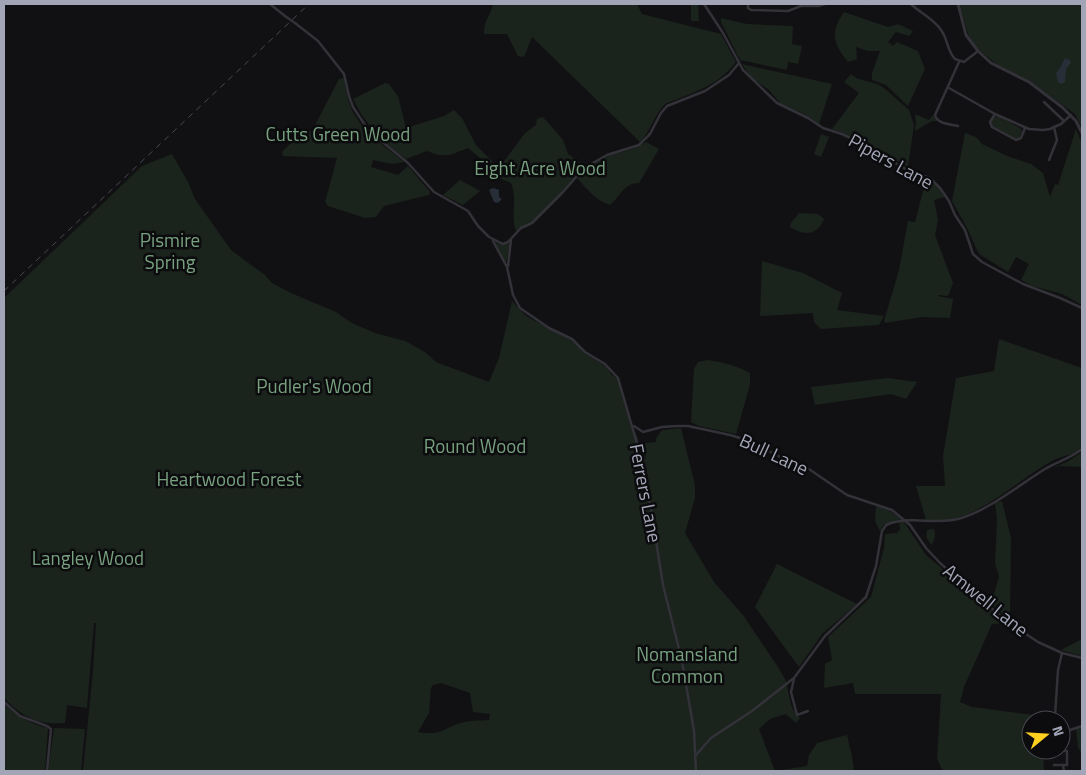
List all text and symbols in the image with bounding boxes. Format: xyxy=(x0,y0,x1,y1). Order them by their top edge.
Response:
park label: Cutts Green Wood xyxy=(266,119,410,148)
street label: Pipers Lane xyxy=(844,125,939,196)
park label: Eight Acre Wood xyxy=(474,153,606,182)
park label: Pismire Spring xyxy=(140,225,200,276)
park label: Pudler's Wood xyxy=(256,371,372,400)
street label: Bull Lane xyxy=(735,425,813,482)
park label: Round Wood xyxy=(424,431,526,460)
street label: Ferrers Lane xyxy=(623,441,670,545)
park label: Heartwood Forest xyxy=(157,464,302,493)
park label: Langley Wood xyxy=(32,543,144,572)
street label: Amwell Lane xyxy=(937,556,1035,643)
park label: Nomansland Common xyxy=(636,639,738,690)
north arrow xyxy=(1021,710,1071,760)
text: N xyxy=(1047,723,1070,739)

